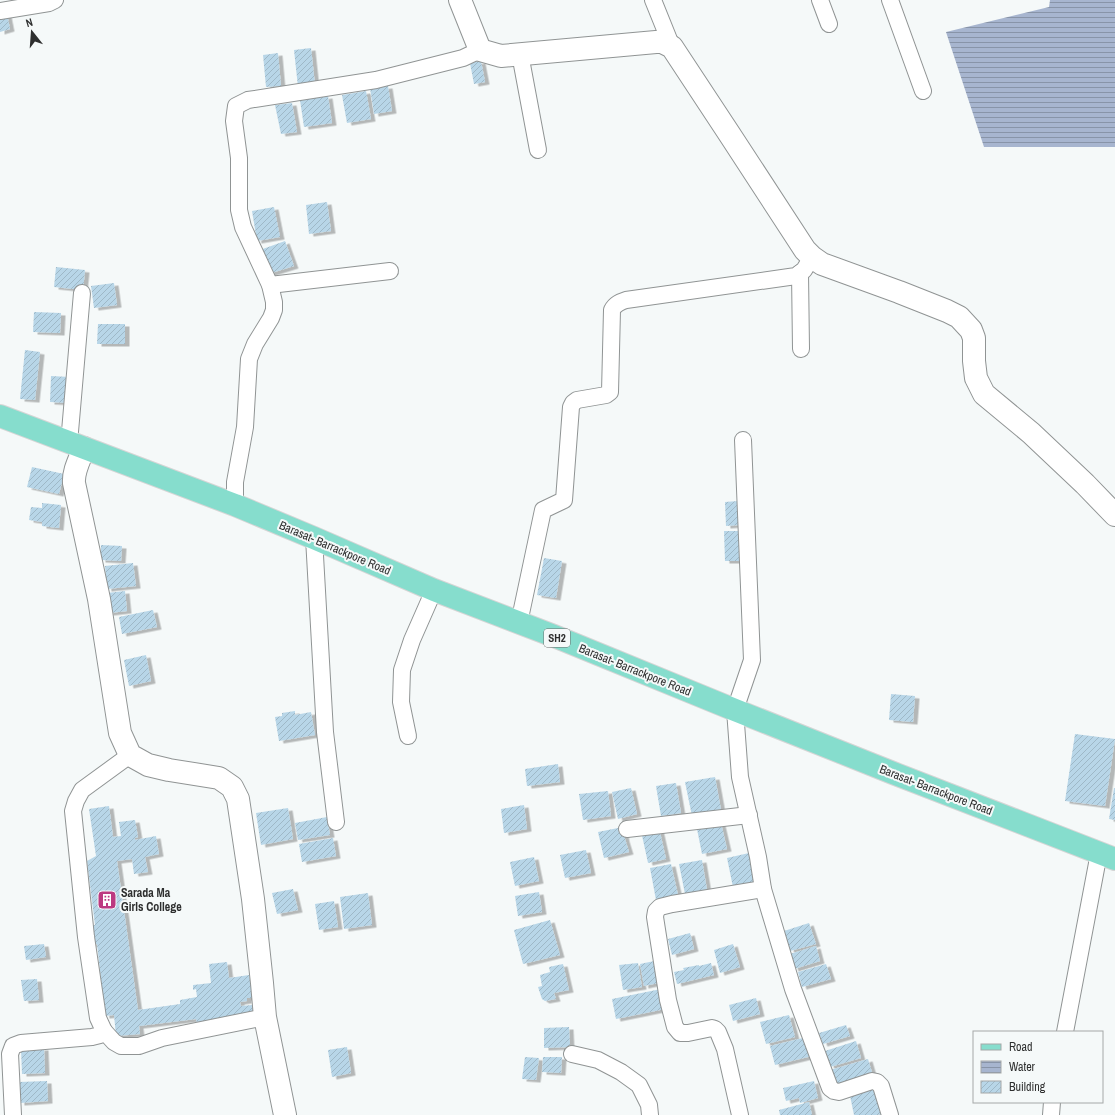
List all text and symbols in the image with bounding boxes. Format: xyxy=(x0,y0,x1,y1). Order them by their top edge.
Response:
north arrow xyxy=(12,12,52,52)
text: N xyxy=(24,15,34,30)
street label: Barasat- Barrackpore Road xyxy=(277,517,393,579)
road number: SH2 xyxy=(544,629,570,647)
street label: Barasat- Barrackpore Road xyxy=(576,640,694,700)
street label: Barasat- Barrackpore Road xyxy=(877,761,995,819)
place label: Sarada Ma Girls College xyxy=(121,885,182,915)
building icon: Sarada Ma Girls College xyxy=(96,889,118,911)
legend xyxy=(973,1031,1103,1103)
text: Road xyxy=(1009,1039,1033,1055)
text: Water xyxy=(1009,1059,1036,1075)
text: Building xyxy=(1009,1079,1046,1095)

